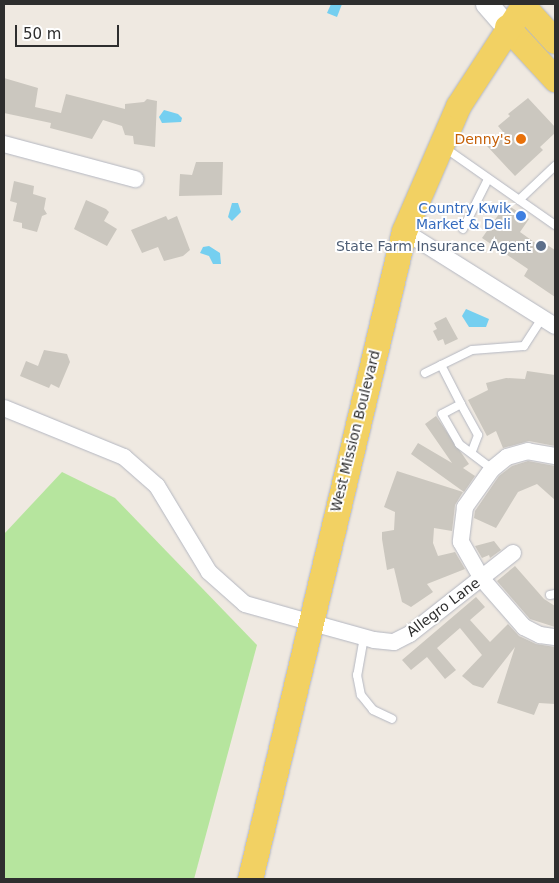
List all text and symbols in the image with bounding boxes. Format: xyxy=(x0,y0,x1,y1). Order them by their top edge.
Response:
scale bar xyxy=(18,15,121,47)
text: 50 m xyxy=(23,25,61,43)
place label: Denny's xyxy=(454,131,511,147)
marker: Denny's xyxy=(515,133,527,145)
place label: Country Kwik Market & Deli xyxy=(416,200,511,232)
marker: Country Kwik Market & Deli xyxy=(515,210,527,222)
place label: State Farm Insurance Agent xyxy=(336,238,531,254)
marker: State Farm Insurance Agent xyxy=(535,240,547,252)
street label: West Mission Boulevard xyxy=(327,348,383,514)
street label: Allegro Lane xyxy=(403,574,483,640)

